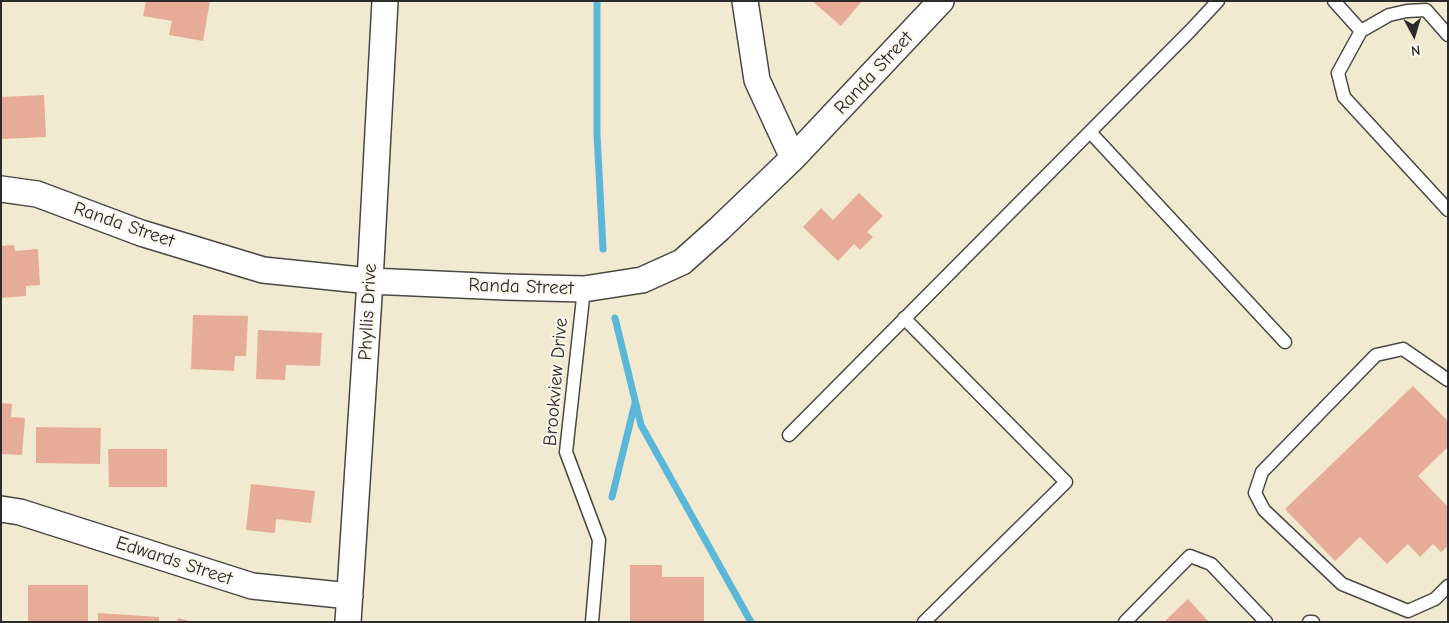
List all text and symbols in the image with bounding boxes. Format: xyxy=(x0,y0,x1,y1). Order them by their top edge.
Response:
north arrow xyxy=(1389,10,1439,60)
street label: Randa Street xyxy=(830,27,918,119)
text: N xyxy=(1410,41,1421,59)
street label: Randa Street xyxy=(71,197,177,253)
street label: Phyllis Drive xyxy=(354,263,382,361)
street label: Randa Street xyxy=(468,274,574,300)
street label: Brookview Drive xyxy=(539,317,573,447)
street label: Edwards Street xyxy=(113,531,235,591)

